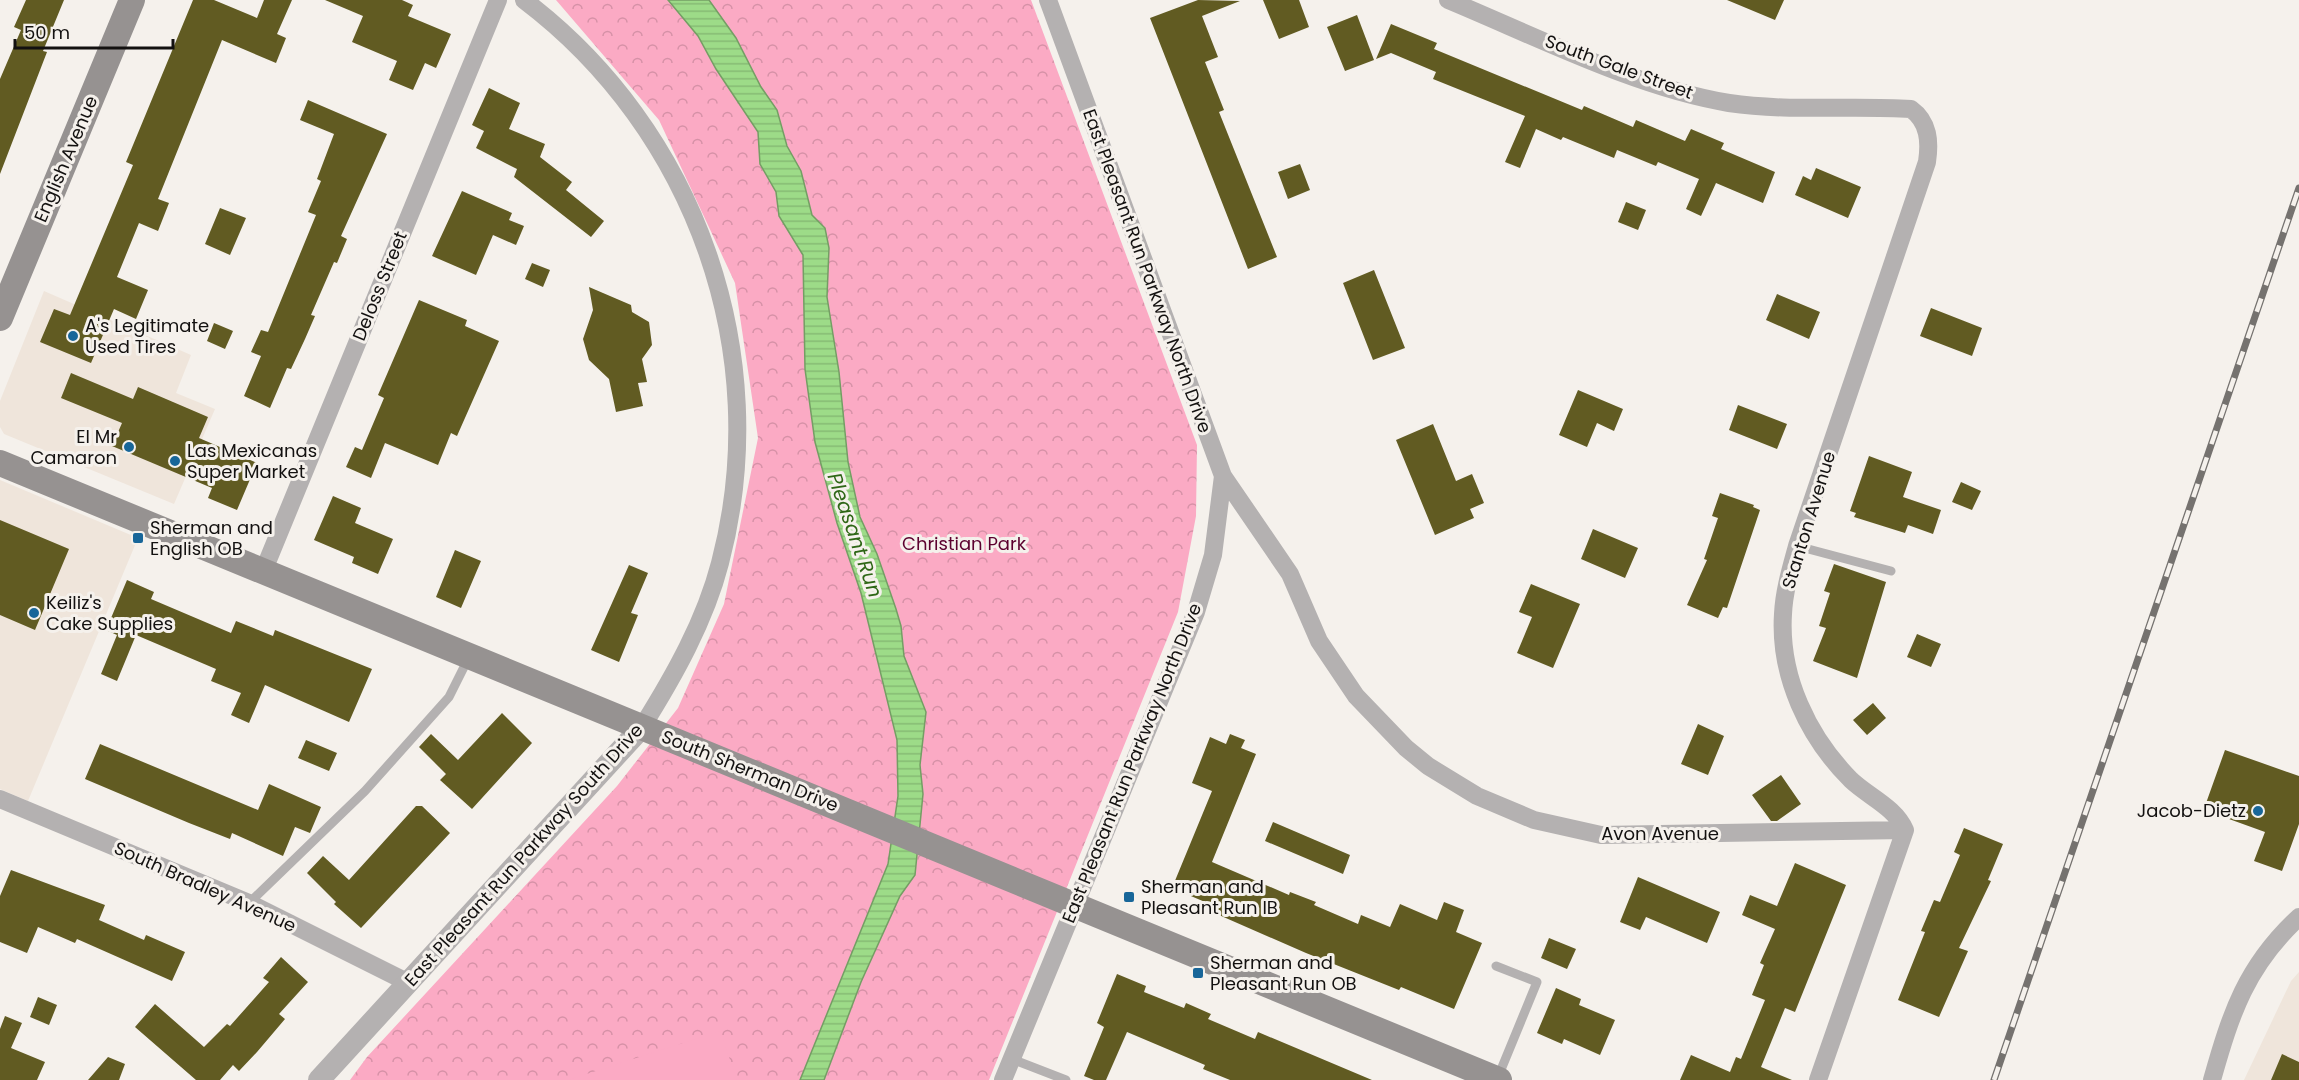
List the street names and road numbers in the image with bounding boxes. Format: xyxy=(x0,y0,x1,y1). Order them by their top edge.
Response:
street label: South Gale Street xyxy=(1542,28,1697,105)
street label: English Avenue xyxy=(28,92,103,226)
street label: East Pleasant Run Parkway North Drive xyxy=(1077,105,1218,436)
street label: Deloss Street xyxy=(346,227,413,344)
street label: Stanton Avenue xyxy=(1776,448,1841,592)
street label: East Pleasant Run Parkway North Drive xyxy=(1056,599,1207,926)
street label: East Pleasant Run Parkway South Drive xyxy=(399,718,649,991)
street label: South Sherman Drive xyxy=(658,724,842,817)
street label: Avon Avenue xyxy=(1601,821,1719,846)
street label: South Bradley Avenue xyxy=(110,835,300,938)

